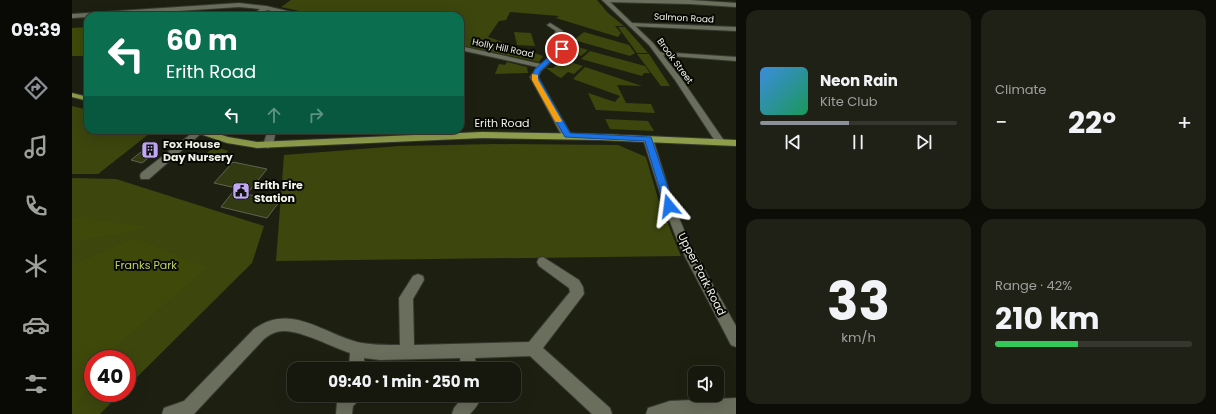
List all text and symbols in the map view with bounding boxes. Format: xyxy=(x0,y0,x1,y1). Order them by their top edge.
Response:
street label: Salmon Road xyxy=(654,10,714,26)
text: 09:39 xyxy=(11,17,61,42)
text: 60 m xyxy=(166,21,238,60)
icon: left xyxy=(100,28,152,80)
pin xyxy=(545,32,579,66)
street label: Holly Hill Road xyxy=(471,36,535,60)
street label: Brook Street xyxy=(654,36,696,86)
icon: arrive xyxy=(551,38,573,60)
text: Erith Road xyxy=(166,59,256,84)
text: Neon Rain xyxy=(820,70,898,91)
icon: directions xyxy=(22,74,50,102)
text: Climate xyxy=(995,80,1046,99)
text: Kite Club xyxy=(820,92,878,111)
text: 22° xyxy=(1068,101,1116,144)
icon: left xyxy=(221,104,243,126)
icon: ahead xyxy=(263,104,285,126)
icon: right xyxy=(305,104,327,126)
text: − xyxy=(995,107,1007,138)
text: + xyxy=(1177,107,1192,138)
street label: Erith Road xyxy=(474,115,530,131)
icon: previous xyxy=(782,131,804,153)
icon: pause xyxy=(847,131,869,153)
icon: next xyxy=(913,131,935,153)
icon: music xyxy=(22,133,50,161)
place label: Fox House Day Nursery xyxy=(163,136,233,165)
building icon: Fox House Day Nursery xyxy=(140,140,160,160)
place label: Erith Fire Station xyxy=(254,177,303,206)
public building icon: Erith Fire Station xyxy=(231,181,251,201)
position arrow xyxy=(648,185,690,227)
icon: phone xyxy=(22,192,50,220)
street label: Upper Park Road xyxy=(674,230,730,318)
icon: climate xyxy=(22,252,50,280)
park label: Franks Park xyxy=(115,257,177,273)
text: 33 xyxy=(827,265,890,338)
text: Range · 42% xyxy=(995,276,1072,295)
text: 210 km xyxy=(995,297,1100,340)
icon: car xyxy=(22,311,50,339)
text: km/h xyxy=(841,328,876,347)
speed limit sign: 40 xyxy=(84,350,136,402)
map controls xyxy=(688,366,724,402)
button: sound xyxy=(688,366,724,402)
icon: filters xyxy=(22,370,50,398)
text: 09:40 · 1 min · 250 m xyxy=(328,371,480,392)

